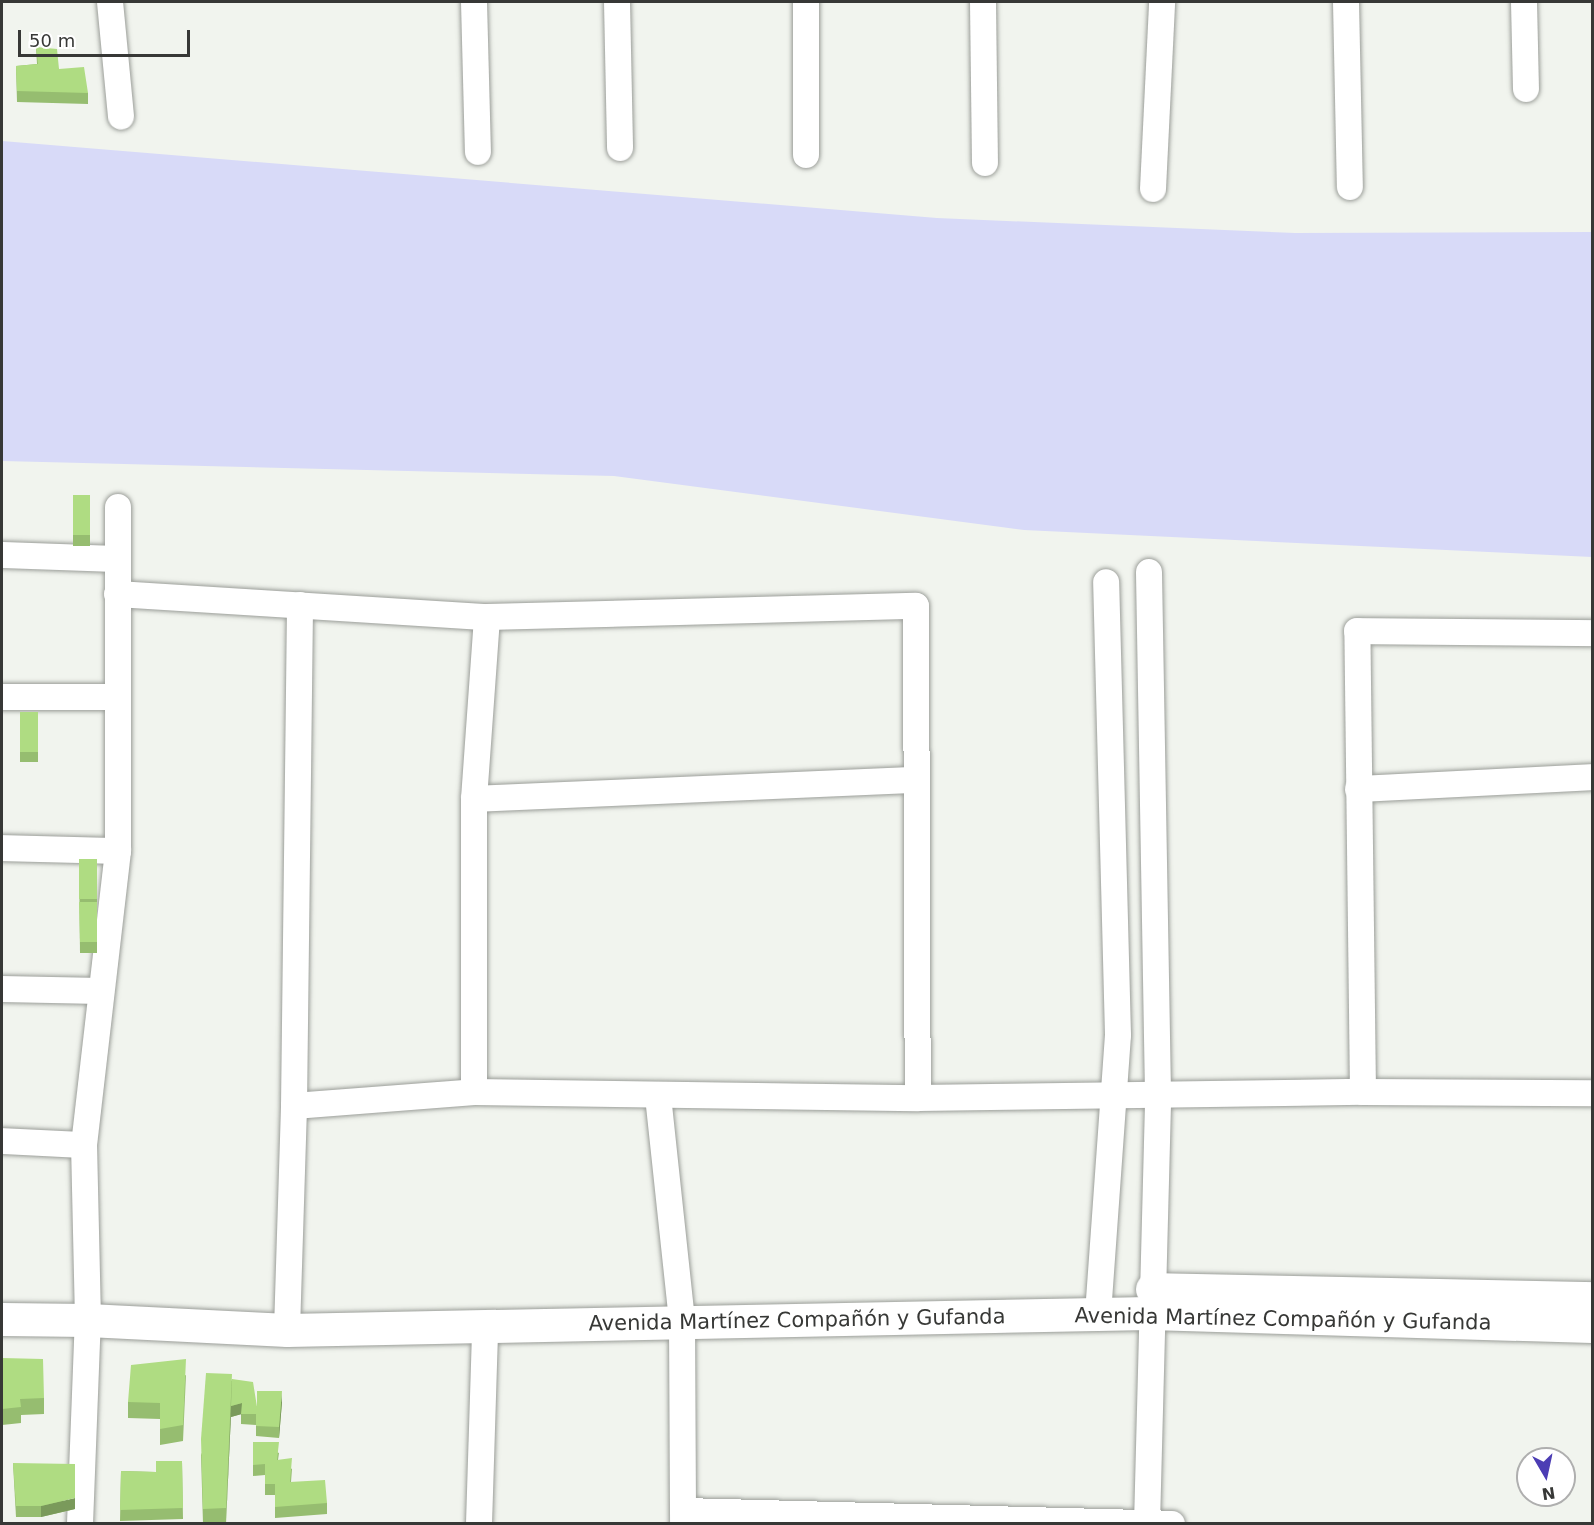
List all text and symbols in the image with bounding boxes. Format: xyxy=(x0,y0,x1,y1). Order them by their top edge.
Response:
scale bar xyxy=(21,18,194,56)
text: 50 m xyxy=(29,30,75,51)
street label: Avenida Martínez Compañón y Gufanda xyxy=(1074,1303,1492,1335)
street label: Avenida Martínez Compañón y Gufanda xyxy=(588,1304,1006,1336)
north arrow xyxy=(1516,1447,1576,1507)
text: N xyxy=(1540,1483,1557,1504)

